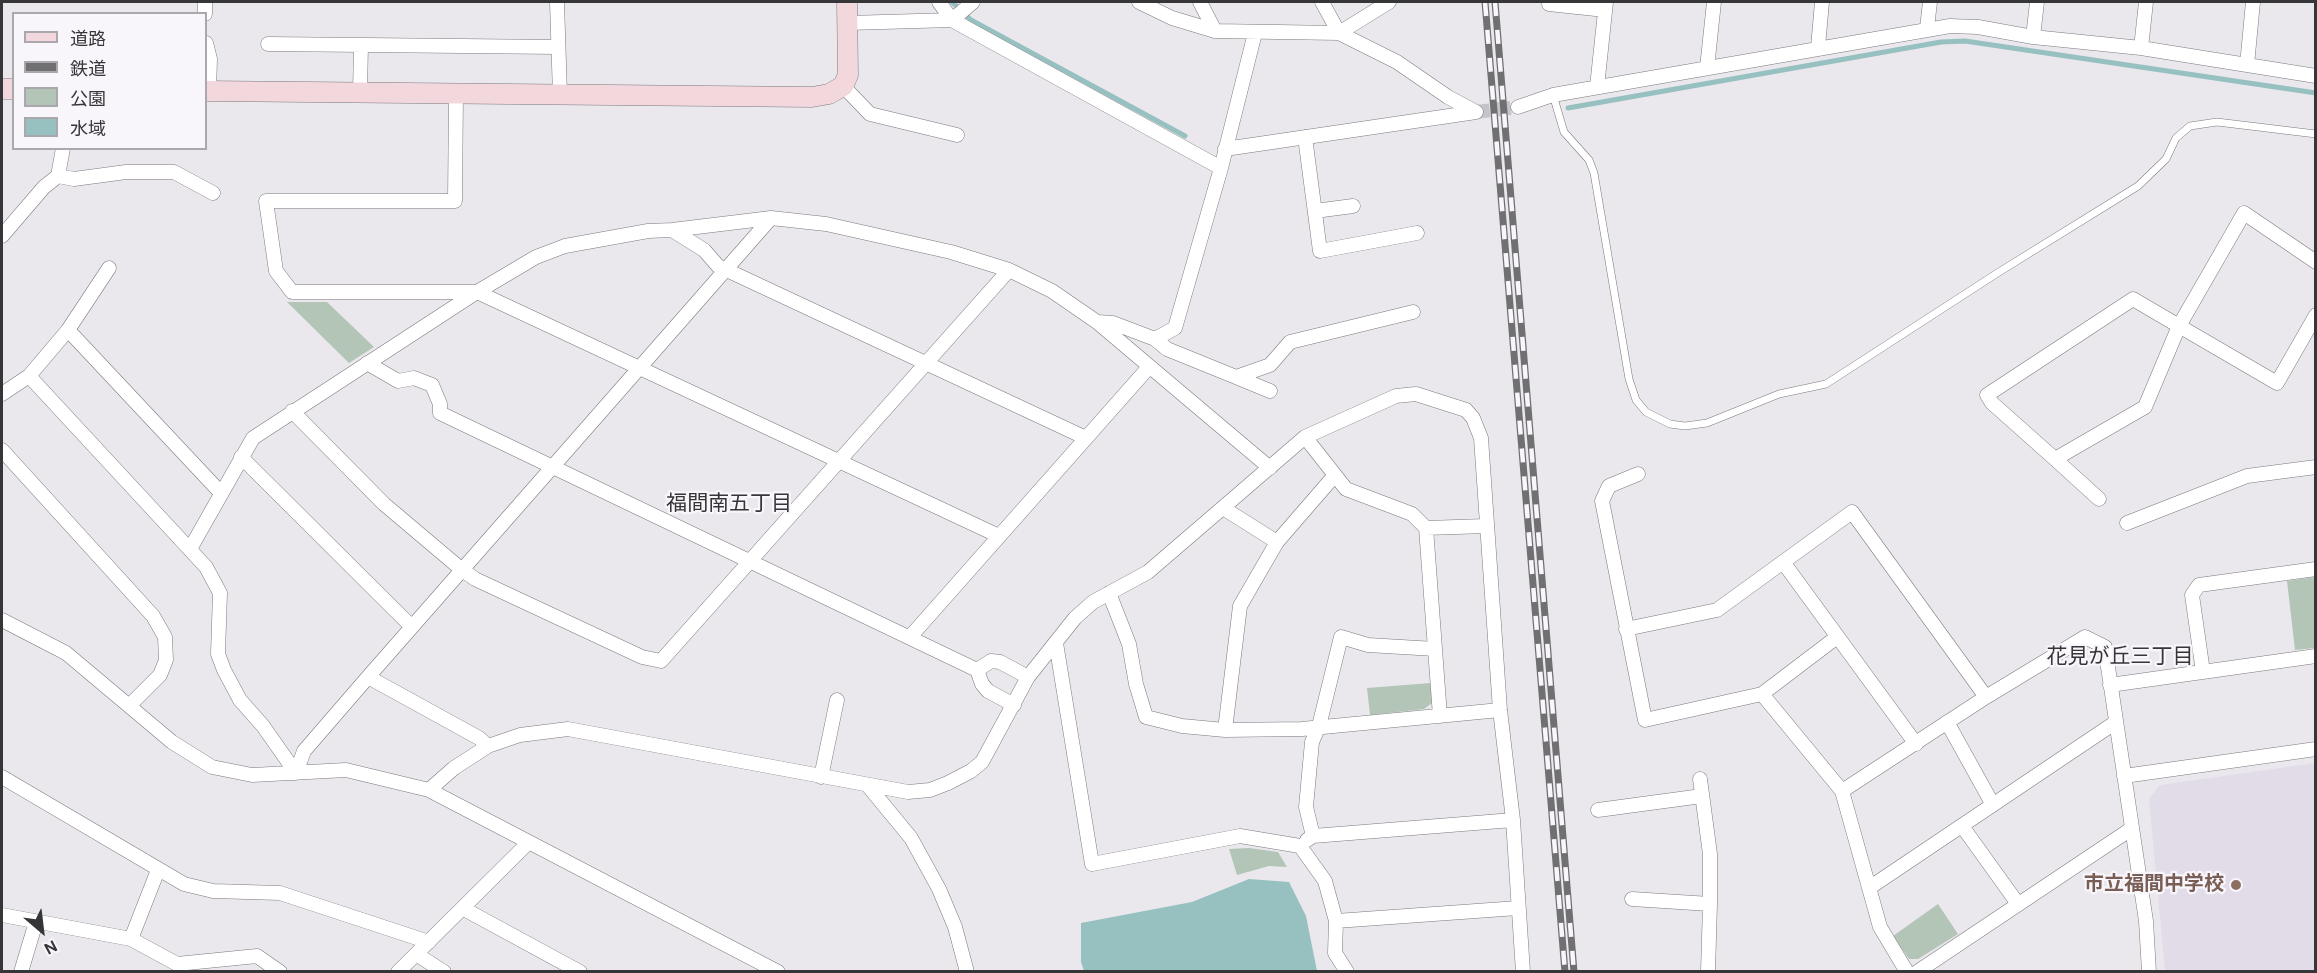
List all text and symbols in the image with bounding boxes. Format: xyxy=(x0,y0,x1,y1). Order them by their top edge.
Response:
legend xyxy=(12,12,207,150)
text: 道路 xyxy=(70,27,106,51)
text: 鉄道 xyxy=(70,57,106,81)
text: 公園 xyxy=(70,87,106,111)
text: 水域 xyxy=(70,117,106,141)
district label: 福間南五丁目 xyxy=(666,491,792,517)
district label: 花見が丘三丁目 xyxy=(2047,644,2193,670)
place label: 市立福間中学校 xyxy=(2084,873,2224,897)
marker: 市立福間中学校 xyxy=(2229,878,2243,892)
north arrow xyxy=(12,901,72,961)
text: N xyxy=(41,935,61,959)

